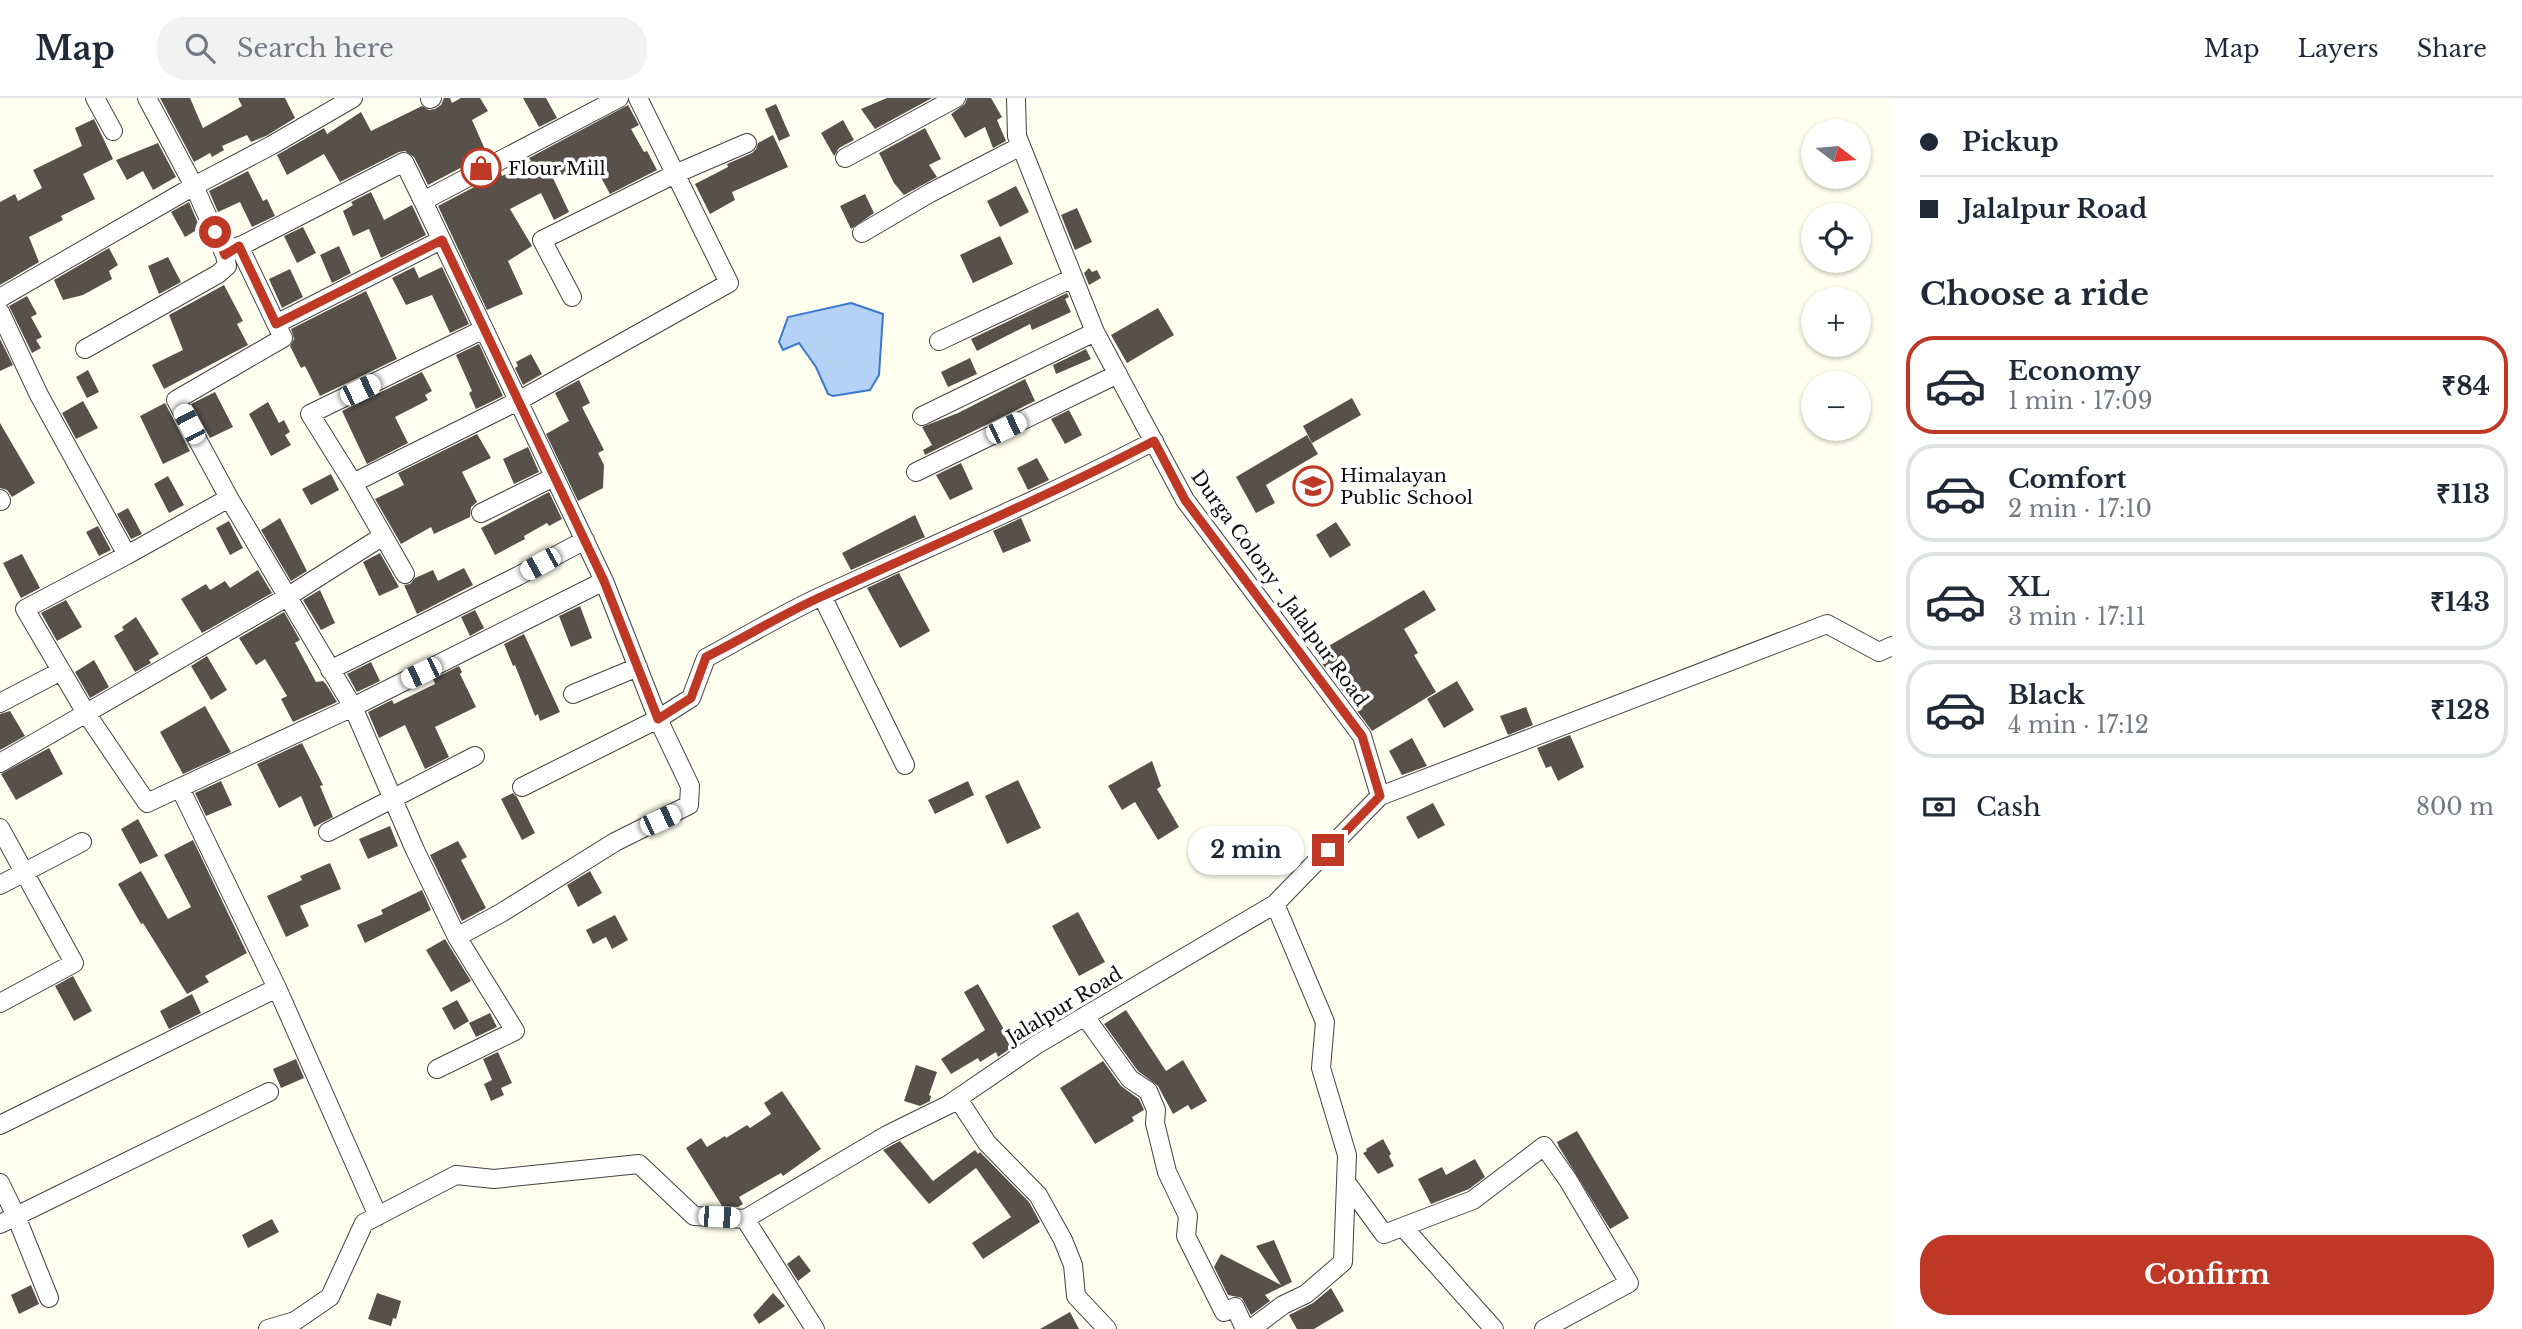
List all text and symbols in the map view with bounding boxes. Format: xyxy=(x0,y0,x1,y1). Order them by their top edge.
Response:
search box xyxy=(157,17,647,80)
text: Map xyxy=(35,28,115,69)
icon: search xyxy=(181,29,219,67)
text: Search here xyxy=(237,32,394,64)
text: Map xyxy=(2204,34,2260,63)
text: Layers xyxy=(2298,34,2379,63)
text: Share xyxy=(2417,34,2487,63)
north arrow xyxy=(1801,119,1871,189)
map controls xyxy=(1801,119,1871,441)
text: Pickup xyxy=(1962,126,2059,158)
shop icon: Flour Mill xyxy=(460,147,502,189)
place label: Flour Mill xyxy=(508,157,606,180)
text: Jalalpur Road xyxy=(1962,193,2147,225)
button: locate xyxy=(1801,203,1871,273)
route start xyxy=(199,216,231,248)
text: Choose a ride xyxy=(1920,274,2149,314)
button: + xyxy=(1801,287,1871,357)
icon: car xyxy=(1924,354,1987,417)
text: Economy xyxy=(2008,355,2141,387)
text: ₹84 xyxy=(2441,370,2490,402)
car xyxy=(337,371,384,409)
button: − xyxy=(1801,371,1871,441)
text: 1 min · 17:09 xyxy=(2008,387,2153,415)
car xyxy=(170,401,209,447)
car xyxy=(983,409,1030,447)
icon: car xyxy=(1924,462,1987,525)
text: Comfort xyxy=(2008,463,2126,495)
place label: Himalayan Public School xyxy=(1340,464,1473,509)
school or university icon: Himalayan Public School xyxy=(1292,465,1334,507)
street label: Durga Colony - Jalalpur Road xyxy=(1186,466,1373,711)
text: ₹113 xyxy=(2436,478,2490,510)
text: 2 min · 17:10 xyxy=(2008,495,2152,523)
car xyxy=(517,545,564,583)
icon: car xyxy=(1924,570,1987,633)
text: XL xyxy=(2008,571,2050,603)
text: ₹143 xyxy=(2430,586,2490,618)
text: 3 min · 17:11 xyxy=(2008,603,2146,631)
car xyxy=(398,654,445,692)
icon: car xyxy=(1924,678,1987,741)
text: Black xyxy=(2008,679,2085,711)
text: ₹128 xyxy=(2430,694,2490,726)
text: 4 min · 17:12 xyxy=(2008,711,2149,739)
icon: cash xyxy=(1920,788,1958,826)
text: Cash xyxy=(1976,791,2041,823)
text: 800 m xyxy=(2416,793,2494,821)
car xyxy=(637,802,684,838)
callout: 2 min xyxy=(1188,826,1304,874)
route end xyxy=(1312,834,1344,866)
text: 2 min xyxy=(1210,836,1282,864)
street label: Jalalpur Road xyxy=(1000,962,1126,1050)
car xyxy=(698,1205,741,1229)
button: Confirm xyxy=(1920,1235,2494,1315)

